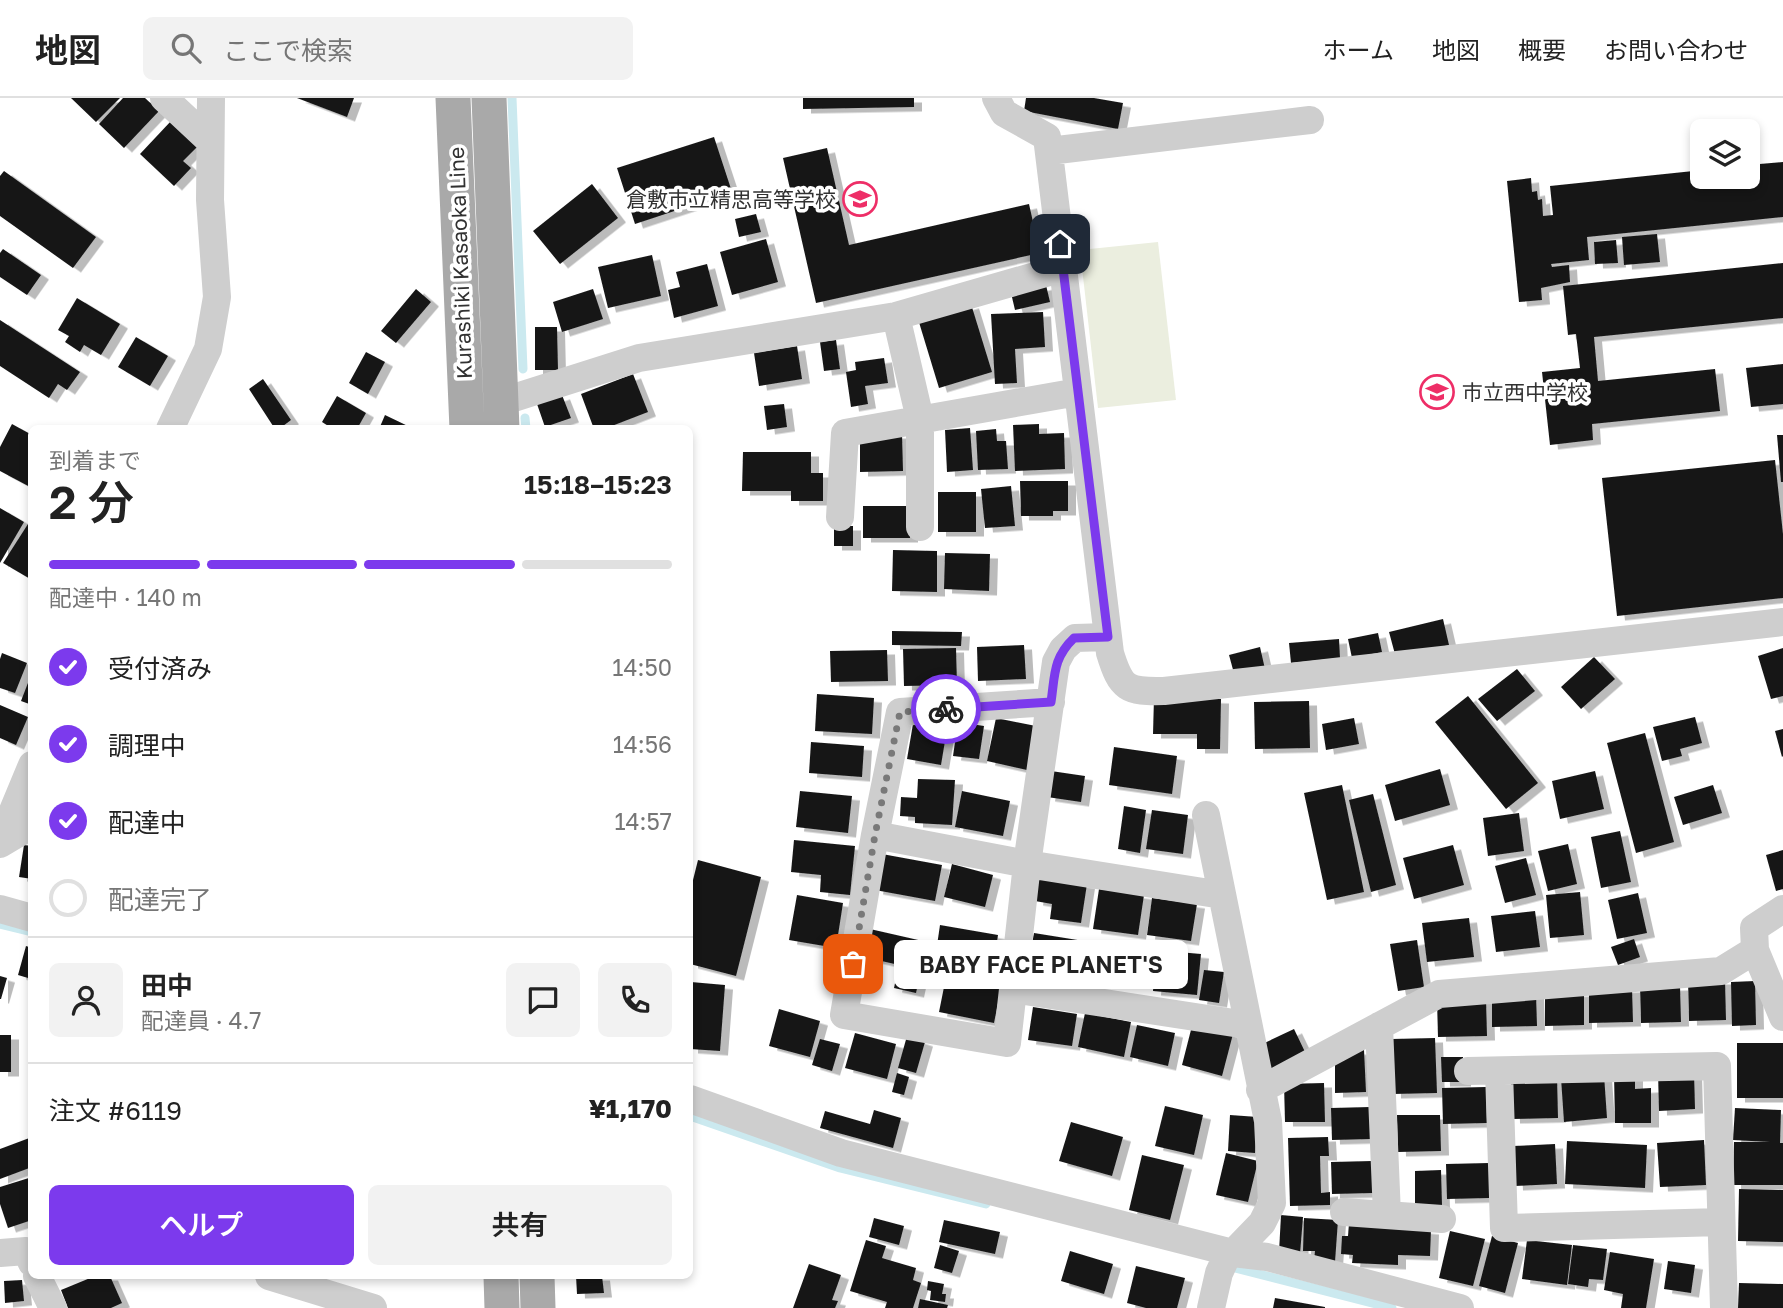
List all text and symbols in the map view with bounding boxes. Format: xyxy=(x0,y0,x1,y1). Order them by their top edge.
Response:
search box xyxy=(143,17,633,80)
icon: search xyxy=(167,29,205,67)
text: 地図 xyxy=(35,30,101,69)
text: ここで検索 xyxy=(223,35,353,66)
text: ホーム xyxy=(1323,35,1394,64)
text: 地図 xyxy=(1432,35,1480,64)
text: 概要 xyxy=(1518,35,1566,64)
text: お問い合わせ xyxy=(1604,35,1748,64)
map controls xyxy=(1690,119,1760,189)
button: layers xyxy=(1690,119,1760,189)
street label: Kurashiki Kasaoka Line xyxy=(443,146,477,380)
school or university icon: 倉敷市立精思高等学校 xyxy=(841,180,879,218)
place label: 倉敷市立精思高等学校 xyxy=(626,186,836,212)
pin xyxy=(1030,214,1090,274)
icon: home xyxy=(1041,225,1079,263)
school or university icon: 市立西中学校 xyxy=(1418,373,1456,411)
place label: 市立西中学校 xyxy=(1462,379,1588,405)
text: 到着まで xyxy=(49,446,141,474)
text: 15:18–15:23 xyxy=(524,469,672,500)
text: 2 分 xyxy=(49,474,134,529)
text: 配達中 · 140 m xyxy=(49,583,202,611)
icon: check xyxy=(49,648,87,686)
text: 受付済み xyxy=(108,653,212,684)
text: 14:50 xyxy=(612,653,672,681)
courier xyxy=(911,674,981,744)
icon: bike xyxy=(927,690,965,728)
icon: check xyxy=(49,725,87,763)
text: 調理中 xyxy=(108,730,186,761)
text: 14:56 xyxy=(613,730,672,758)
icon: check xyxy=(49,802,87,840)
text: 配達中 xyxy=(108,807,186,838)
text: 14:57 xyxy=(614,807,672,835)
text: 配達完了 xyxy=(108,884,212,915)
pin xyxy=(823,934,883,994)
callout: BABY FACE PLANET'S xyxy=(895,940,1189,988)
icon: bag xyxy=(834,945,872,983)
text: BABY FACE PLANET'S xyxy=(919,950,1163,978)
button: person xyxy=(49,963,123,1037)
button: chat xyxy=(506,963,580,1037)
button: phone xyxy=(598,963,672,1037)
text: 田中 xyxy=(141,970,193,1001)
text: 配達員 · 4.7 xyxy=(141,1006,262,1034)
text: ¥1,170 xyxy=(589,1093,672,1124)
text: 注文 #6119 xyxy=(49,1095,182,1126)
button: ヘルプ xyxy=(49,1185,354,1265)
button: 共有 xyxy=(368,1185,672,1265)

